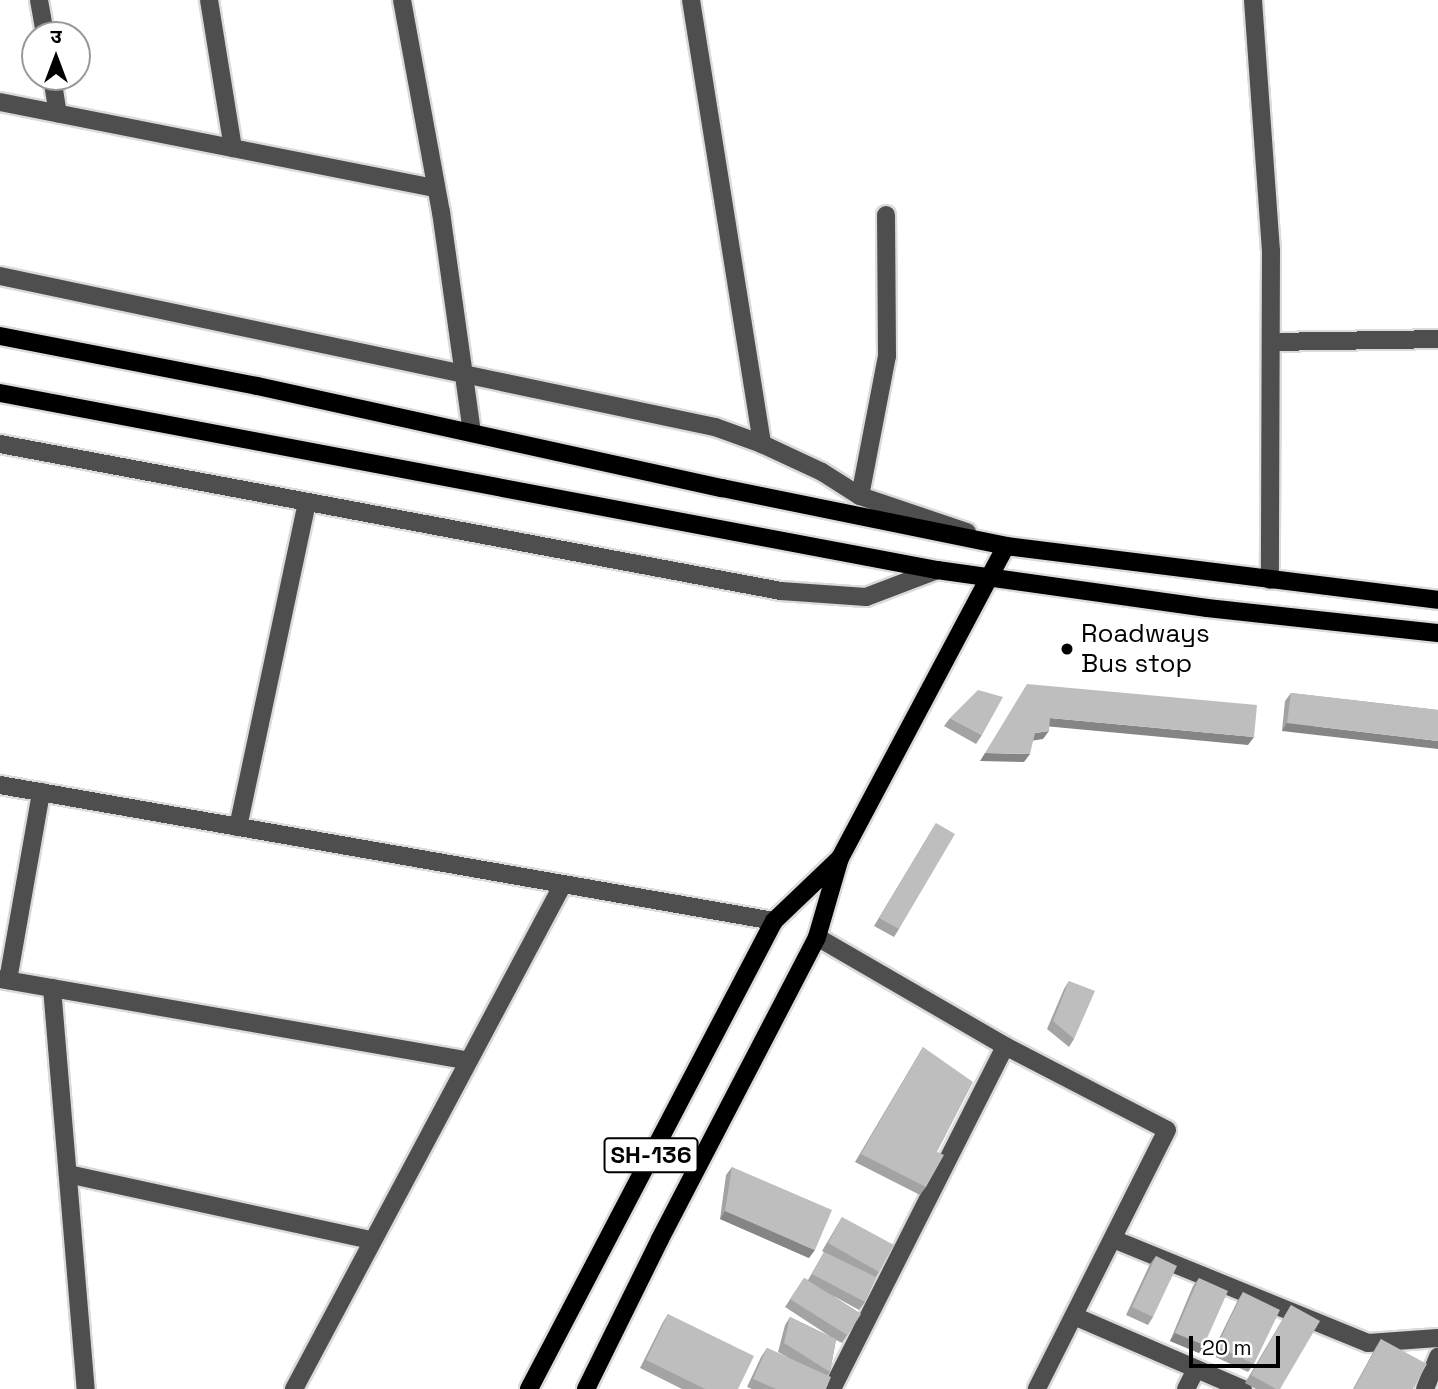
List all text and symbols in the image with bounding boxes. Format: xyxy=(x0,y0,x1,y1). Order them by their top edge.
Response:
north arrow xyxy=(21,21,91,91)
text: उ xyxy=(50,24,62,49)
place label: Roadways Bus stop xyxy=(1081,618,1210,680)
marker: Roadways Bus stop xyxy=(1059,641,1075,657)
road number: SH-136 xyxy=(602,1134,700,1176)
scale bar xyxy=(1193,1322,1284,1366)
text: 20 m xyxy=(1202,1334,1252,1361)

